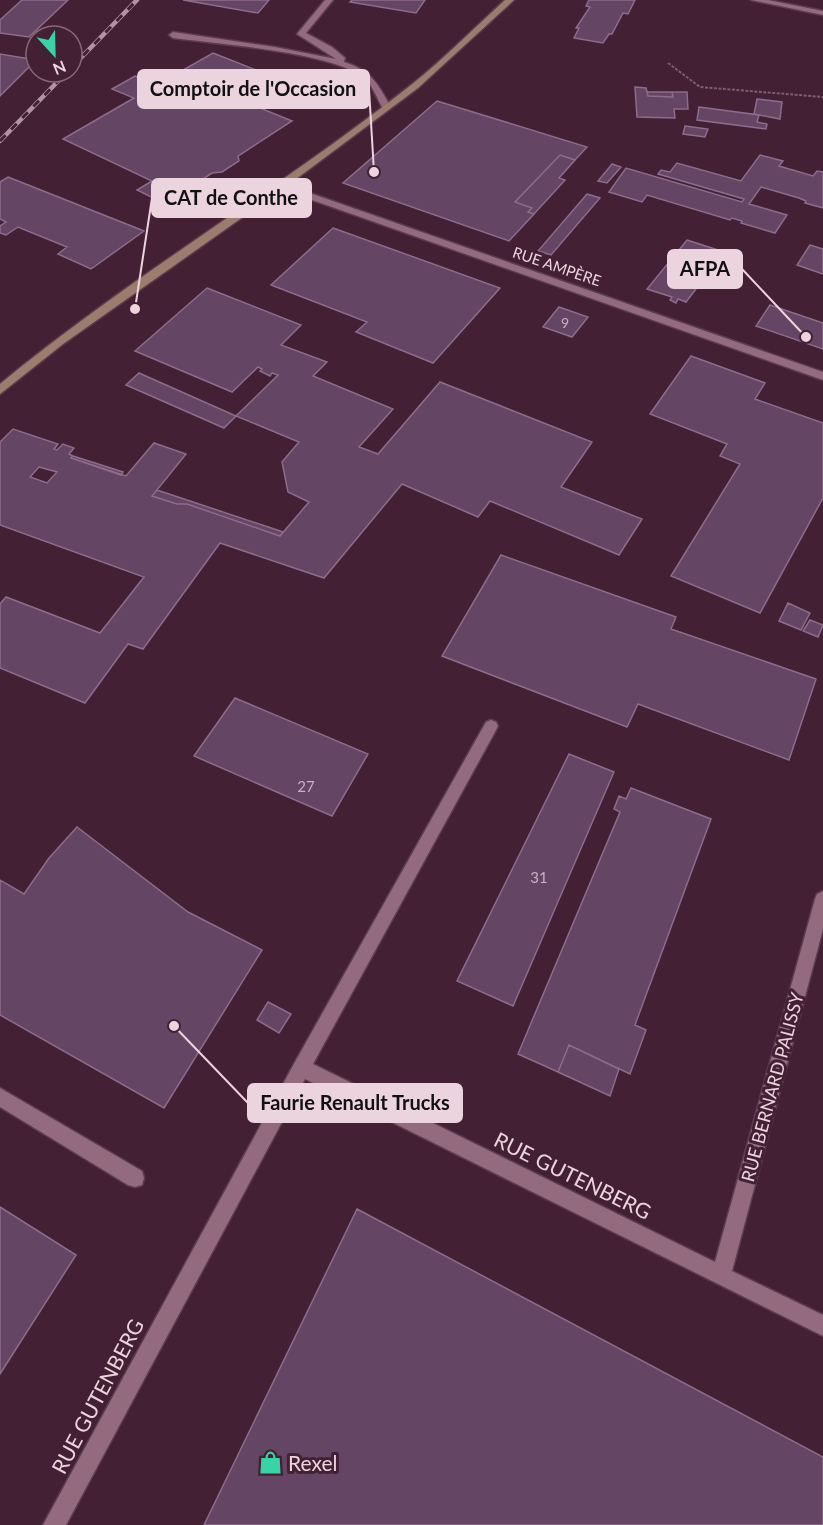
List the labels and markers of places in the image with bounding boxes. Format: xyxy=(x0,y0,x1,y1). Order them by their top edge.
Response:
callout: Comptoir de l'Occasion xyxy=(138,70,369,108)
callout: CAT de Conthe xyxy=(152,179,311,217)
callout: AFPA xyxy=(668,250,742,288)
callout: Faurie Renault Trucks xyxy=(248,1084,462,1122)
shop icon: Rexel xyxy=(257,1449,283,1475)
place label: Rexel xyxy=(288,1450,337,1475)

